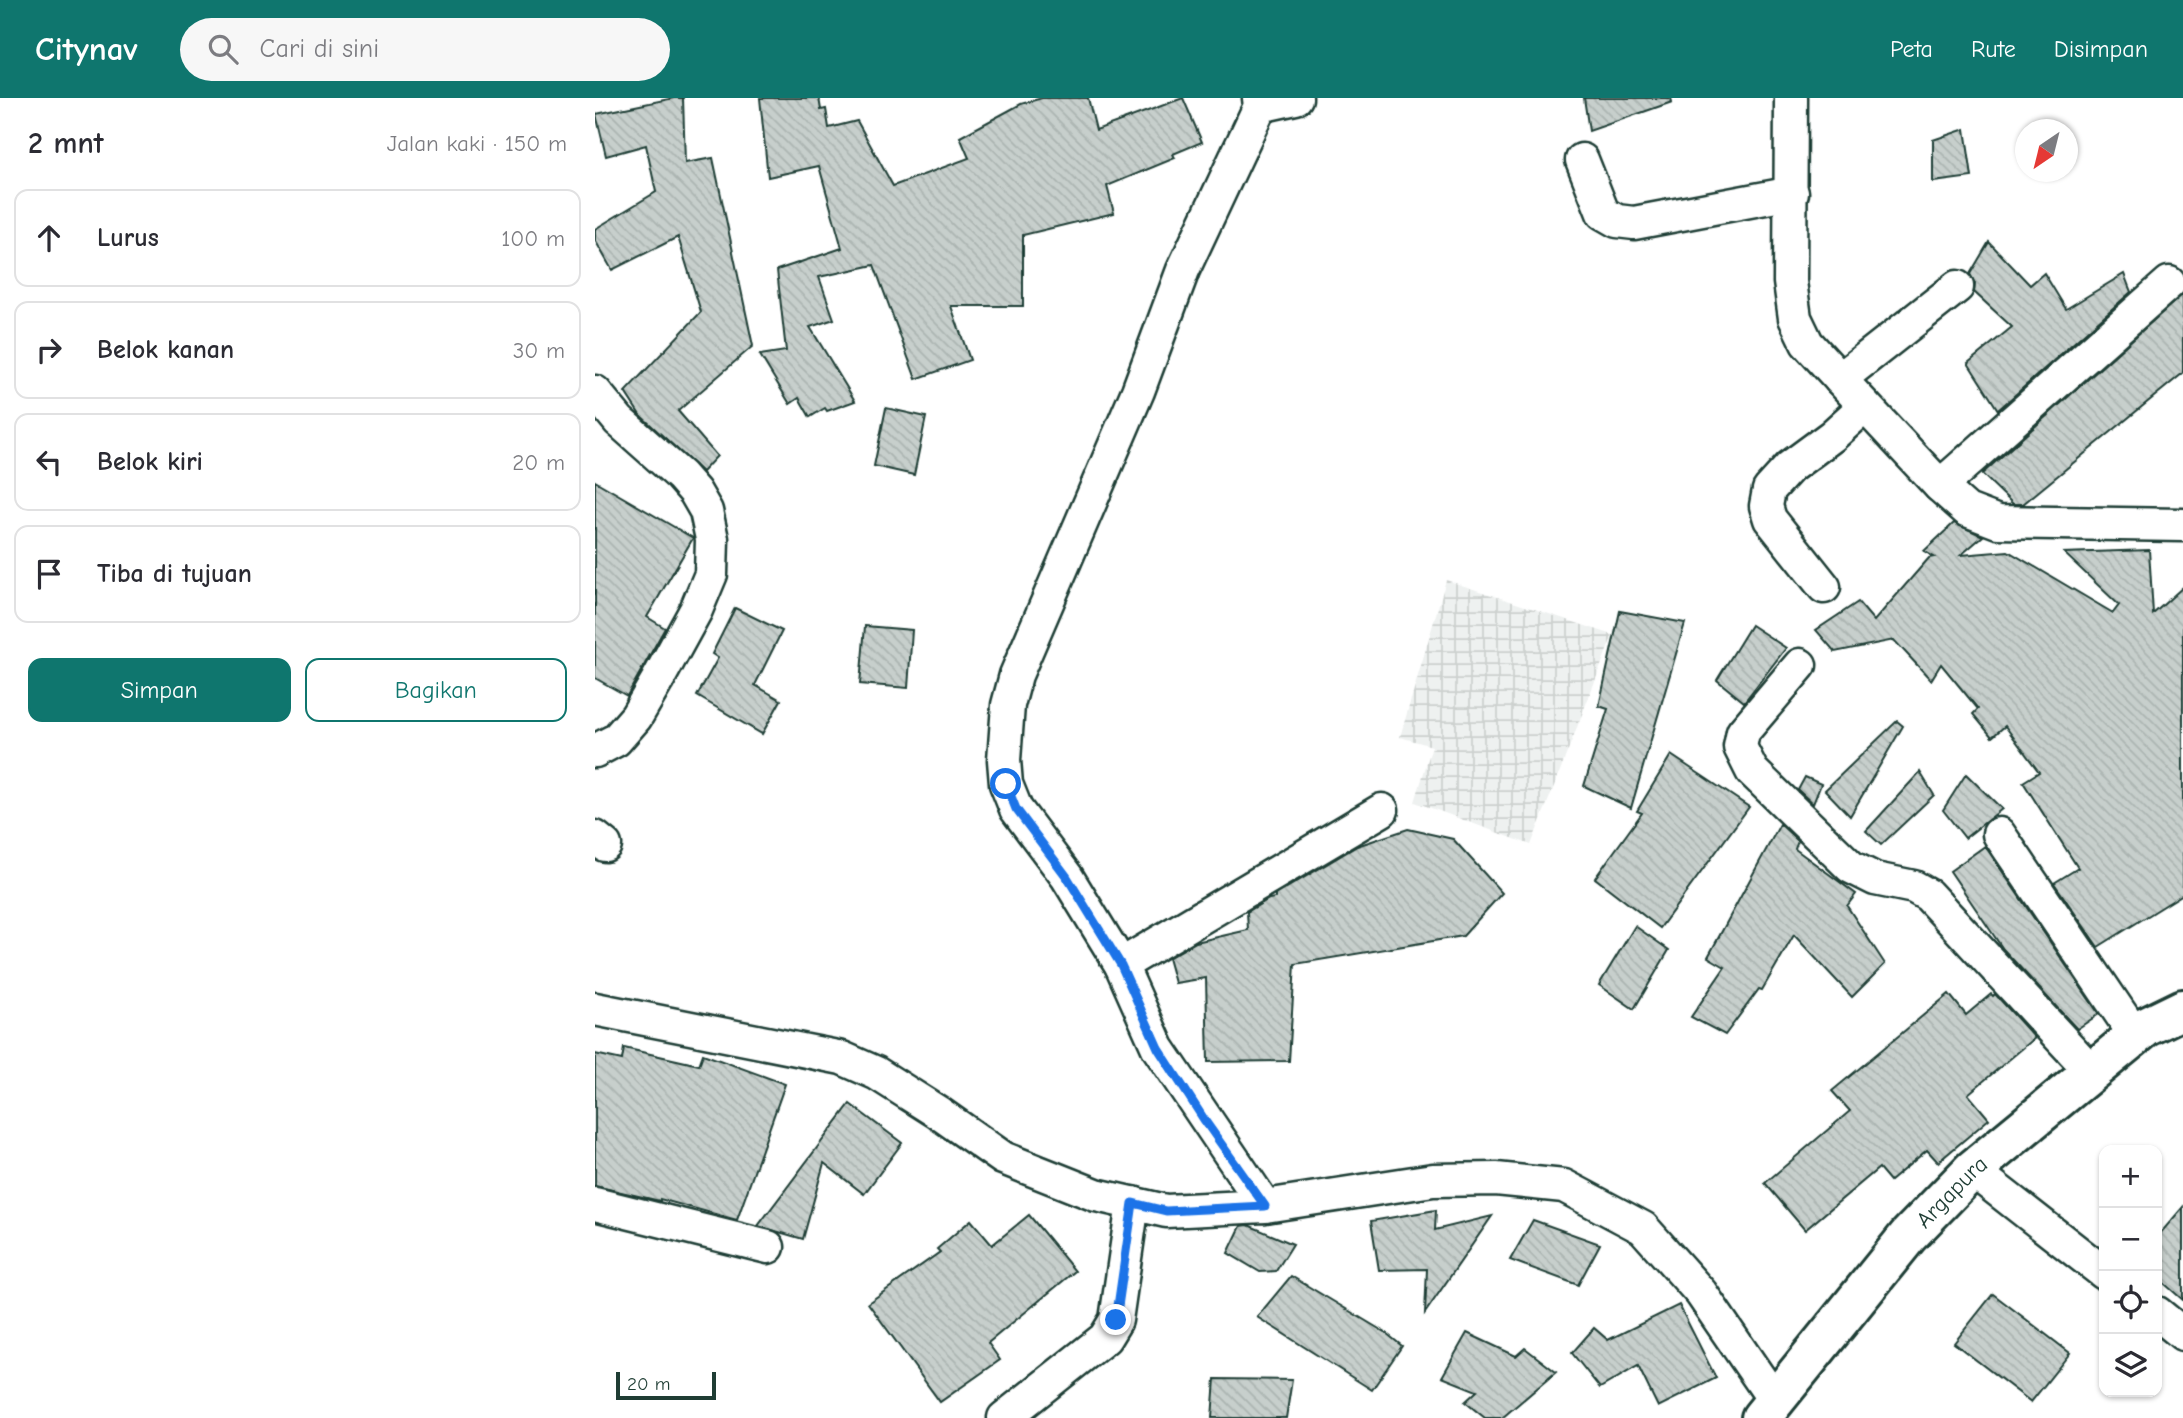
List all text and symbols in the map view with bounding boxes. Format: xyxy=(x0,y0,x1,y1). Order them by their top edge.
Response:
search box xyxy=(180,18,670,81)
text: Citynav xyxy=(35,30,138,68)
icon: search xyxy=(204,30,242,68)
text: Cari di sini xyxy=(260,34,379,64)
text: Peta xyxy=(1890,35,1933,63)
text: Rute xyxy=(1971,35,2016,63)
text: Disimpan xyxy=(2054,35,2148,63)
north arrow xyxy=(2015,119,2078,182)
text: 2 mnt xyxy=(28,126,104,161)
text: Jalan kaki · 150 m xyxy=(387,130,567,157)
icon: ahead xyxy=(30,219,68,257)
text: Lurus xyxy=(97,223,159,253)
text: 100 m xyxy=(501,225,565,252)
icon: right xyxy=(30,331,68,369)
text: Belok kanan xyxy=(97,335,234,365)
text: 30 m xyxy=(513,337,565,364)
icon: left xyxy=(30,443,68,481)
text: Belok kiri xyxy=(97,447,203,477)
text: 20 m xyxy=(512,449,565,476)
icon: arrive xyxy=(30,555,68,593)
text: Tiba di tujuan xyxy=(97,559,252,589)
button: Simpan xyxy=(28,658,291,722)
button: Bagikan xyxy=(305,658,567,722)
route start xyxy=(990,768,1021,799)
map controls xyxy=(2099,1145,2162,1397)
button: + xyxy=(2099,1145,2162,1208)
street label: Argapura xyxy=(1910,1150,1992,1233)
button: − xyxy=(2099,1208,2162,1271)
button: locate xyxy=(2099,1271,2162,1334)
route end xyxy=(1100,1304,1131,1335)
button: layers xyxy=(2099,1334,2162,1397)
scale bar xyxy=(616,1369,716,1401)
text: 20 m xyxy=(627,1373,671,1395)

